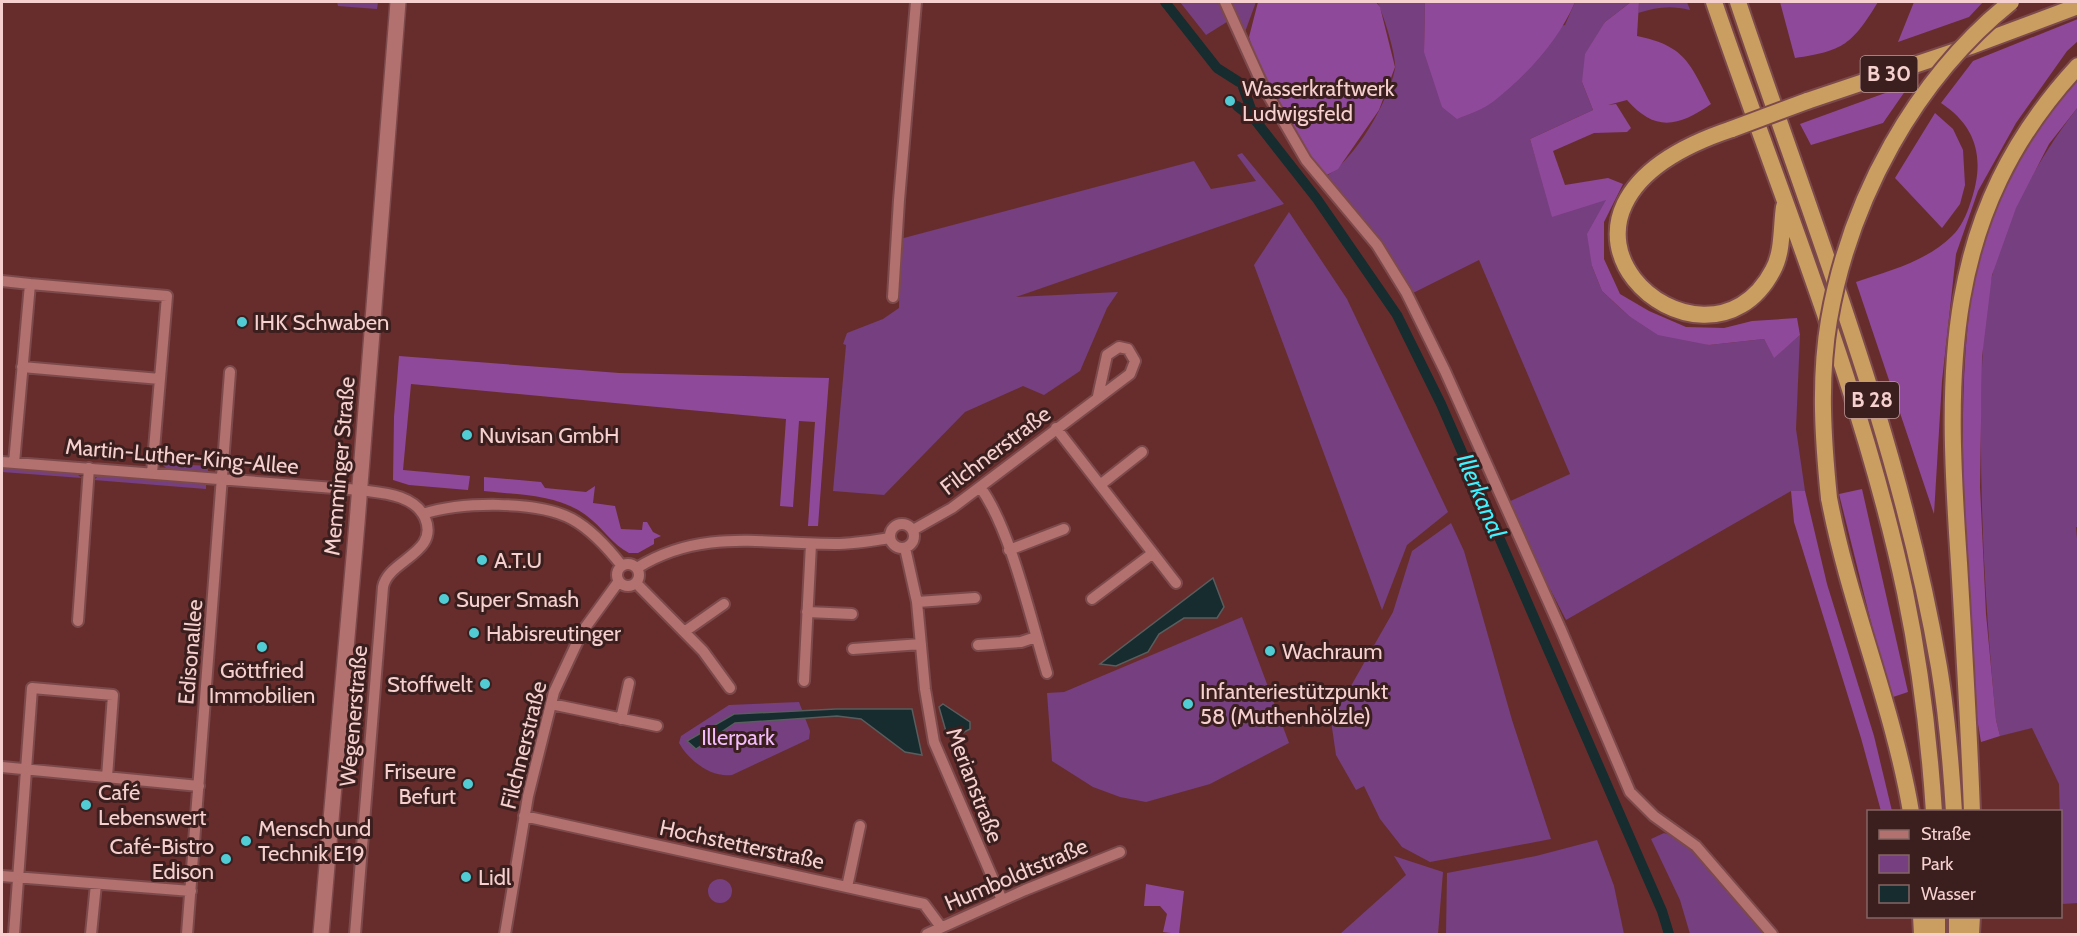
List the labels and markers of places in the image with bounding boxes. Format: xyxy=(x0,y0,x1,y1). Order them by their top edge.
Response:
place label: Wasserkraftwerk Ludwigsfeld xyxy=(1242,75,1395,127)
marker: Wasserkraftwerk Ludwigsfeld xyxy=(1223,94,1237,108)
place label: IHK Schwaben xyxy=(254,309,389,336)
marker: IHK Schwaben xyxy=(235,315,249,329)
place label: Nuvisan GmbH xyxy=(479,422,619,449)
marker: Nuvisan GmbH xyxy=(460,428,474,442)
place label: A.T.U xyxy=(494,547,542,574)
marker: A.T.U xyxy=(475,553,489,567)
place label: Super Smash xyxy=(456,586,579,613)
marker: Super Smash xyxy=(437,592,451,606)
place label: Habisreutinger xyxy=(486,620,621,647)
marker: Habisreutinger xyxy=(467,626,481,640)
place label: Wachraum xyxy=(1282,638,1383,665)
marker: Göttfried Immobilien xyxy=(255,640,269,654)
marker: Wachraum xyxy=(1263,644,1277,658)
place label: Göttfried Immobilien xyxy=(209,657,315,709)
place label: Stoffwelt xyxy=(387,671,474,698)
marker: Stoffwelt xyxy=(478,677,492,691)
place label: Infanteriestützpunkt 58 (Muthenhölzle) xyxy=(1200,678,1389,730)
marker: Infanteriestützpunkt 58 (Muthenhölzle) xyxy=(1181,697,1195,711)
place label: Friseure Befurt xyxy=(384,758,457,810)
marker: Friseure Befurt xyxy=(461,777,475,791)
place label: Café Lebenswert xyxy=(98,779,207,831)
marker: Café Lebenswert xyxy=(79,798,93,812)
place label: Mensch und Technik E19 xyxy=(258,815,371,867)
place label: Café-Bistro Edison xyxy=(109,833,214,885)
marker: Mensch und Technik E19 xyxy=(239,834,253,848)
marker: Café-Bistro Edison xyxy=(219,852,233,866)
place label: Lidl xyxy=(478,864,512,891)
marker: Lidl xyxy=(459,870,473,884)

